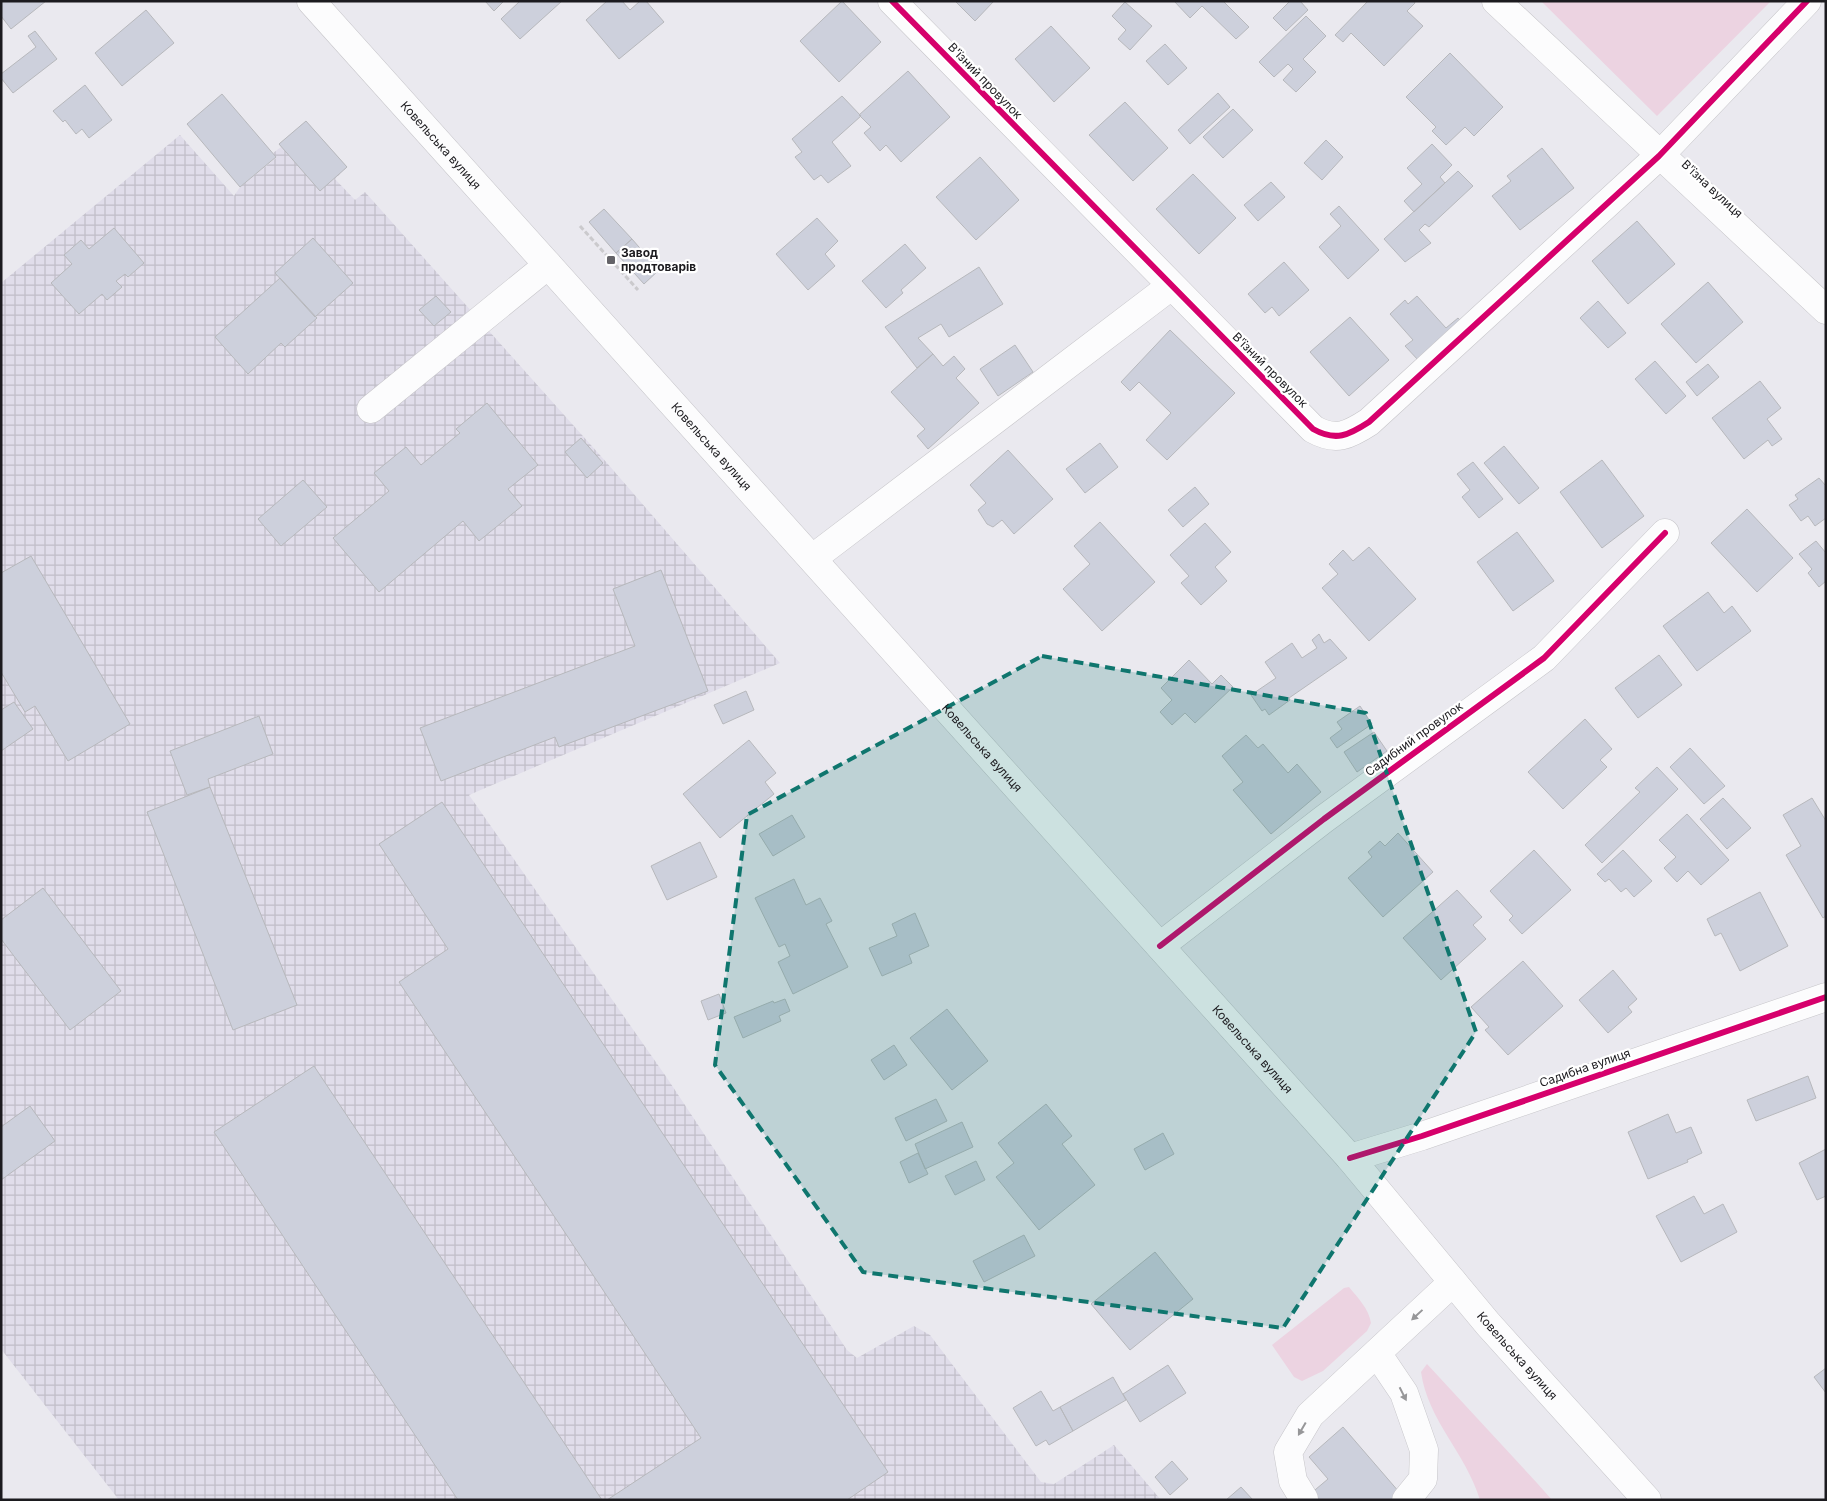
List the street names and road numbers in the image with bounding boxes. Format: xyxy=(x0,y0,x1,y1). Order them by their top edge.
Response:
street label: В'їзний провулок xyxy=(945,39,1026,122)
street label: Ковельська вулиця xyxy=(398,98,484,192)
street label: В'їзна вулиця xyxy=(1679,156,1746,221)
street label: В'їзний провулок xyxy=(1230,329,1311,411)
street label: Ковельська вулиця xyxy=(668,399,755,493)
street label: Садибний провулок xyxy=(1362,698,1466,779)
street label: Ковельська вулиця xyxy=(939,701,1026,795)
street label: Ковельська вулиця xyxy=(1209,1002,1296,1096)
street label: Садибна вулиця xyxy=(1537,1045,1632,1090)
street label: Ковельська вулиця xyxy=(1474,1308,1561,1403)

